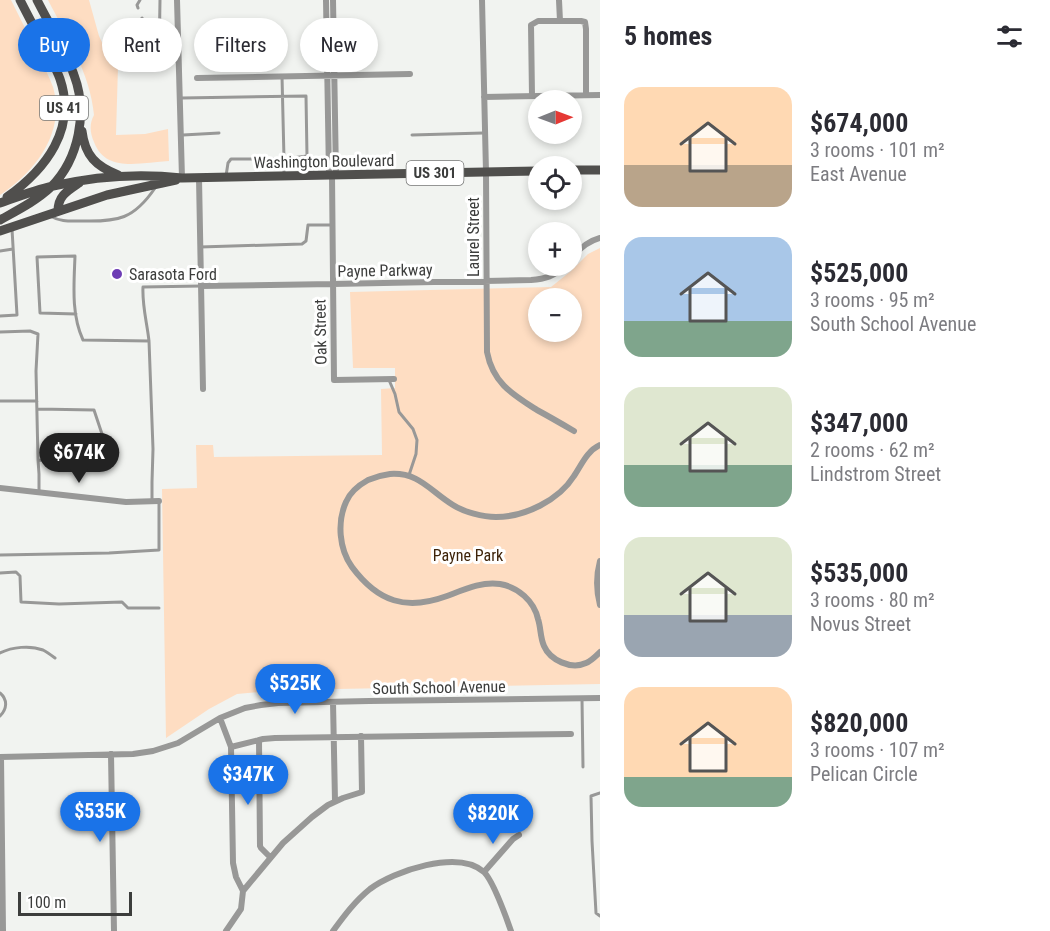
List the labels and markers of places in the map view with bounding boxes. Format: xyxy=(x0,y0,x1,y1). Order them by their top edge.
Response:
place label: Sarasota Ford xyxy=(129,265,217,284)
marker: Sarasota Ford xyxy=(110,267,124,281)
pin: $674K xyxy=(37,433,121,484)
pin: $525K xyxy=(253,664,337,715)
pin: $347K xyxy=(206,755,290,806)
pin: $535K xyxy=(58,792,142,843)
pin: $820K xyxy=(451,794,535,845)

